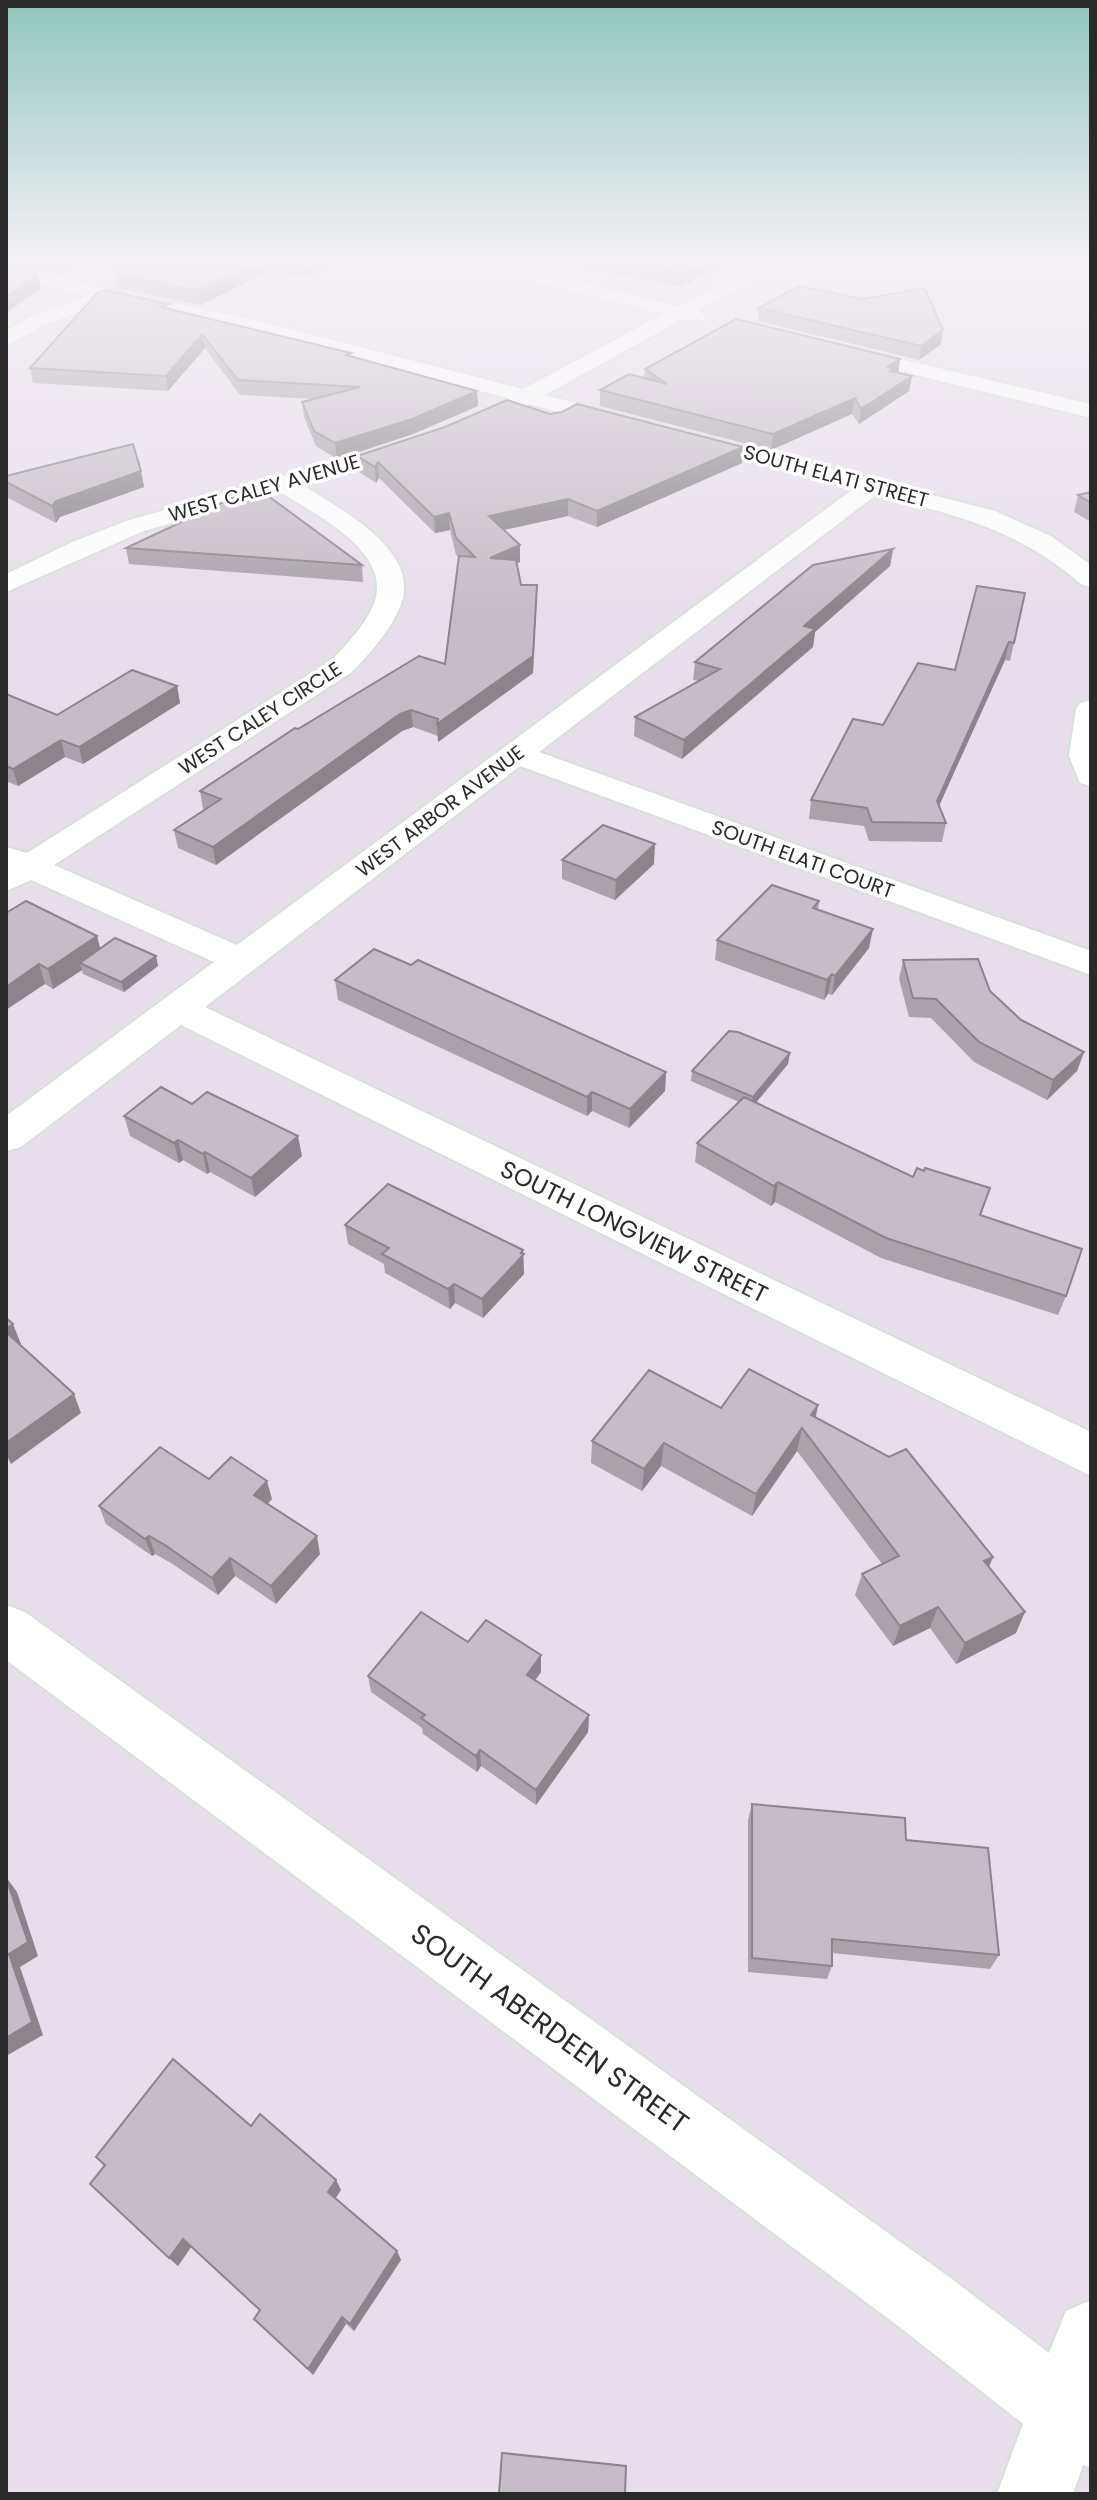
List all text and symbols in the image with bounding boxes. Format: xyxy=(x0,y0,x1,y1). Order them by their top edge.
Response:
street label: SOUTH ELATI STREET xyxy=(740,438,932,514)
street label: WEST CALEY AVENUE xyxy=(165,447,363,529)
street label: WEST CALEY CIRCLE xyxy=(173,655,347,781)
street label: WEST ARBOR AVENUE xyxy=(350,738,530,884)
street label: SOUTH ELATI COURT xyxy=(708,813,898,905)
street label: SOUTH LONGVIEW STREET xyxy=(495,1152,773,1311)
street label: SOUTH ABERDEEN STREET xyxy=(403,1914,697,2143)

